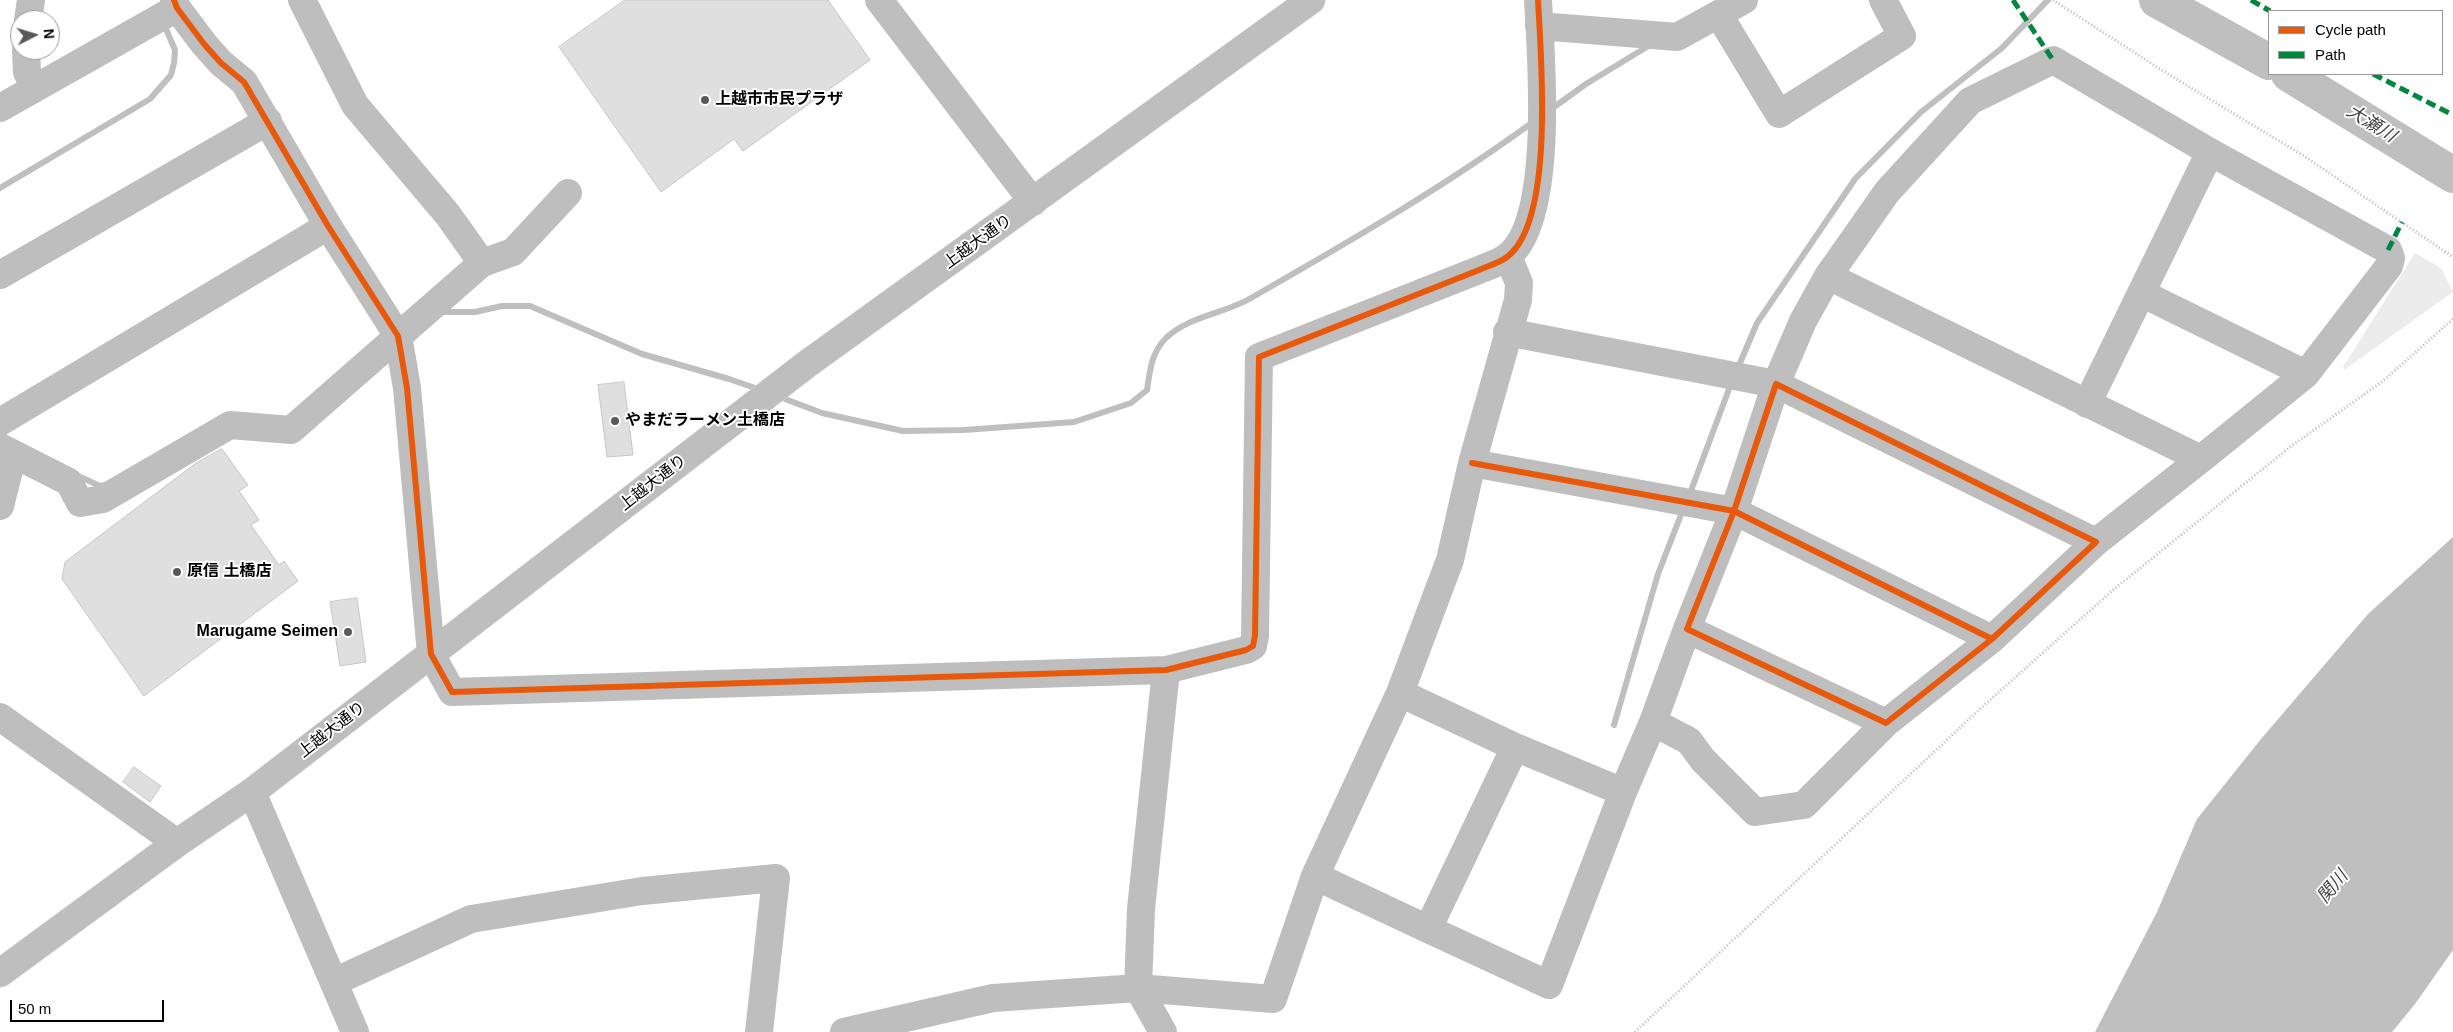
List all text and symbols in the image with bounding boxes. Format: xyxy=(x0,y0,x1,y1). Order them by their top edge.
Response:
north arrow xyxy=(10,10,60,60)
legend xyxy=(2268,10,2443,75)
text: Cycle path xyxy=(2315,21,2386,38)
text: N xyxy=(41,28,57,40)
text: Path xyxy=(2315,46,2346,63)
place label: 上越市市民プラザ xyxy=(715,90,843,110)
marker: 上越市市民プラザ xyxy=(699,94,711,106)
water label: 大瀬川 xyxy=(2342,101,2400,147)
street label: 上越大通り xyxy=(940,211,1016,273)
place label: やまだラーメン土橋店 xyxy=(625,411,785,431)
marker: やまだラーメン土橋店 xyxy=(609,415,621,427)
street label: 上越大通り xyxy=(616,451,690,515)
place label: 原信 土橋店 xyxy=(187,562,271,582)
marker: 原信 土橋店 xyxy=(171,566,183,578)
place label: Marugame Seimen xyxy=(197,622,338,642)
marker: Marugame Seimen xyxy=(342,626,354,638)
street label: 上越大通り xyxy=(295,698,369,762)
water label: 関川 xyxy=(2313,866,2353,908)
scale bar xyxy=(12,990,166,1022)
text: 50 m xyxy=(18,1000,51,1017)

